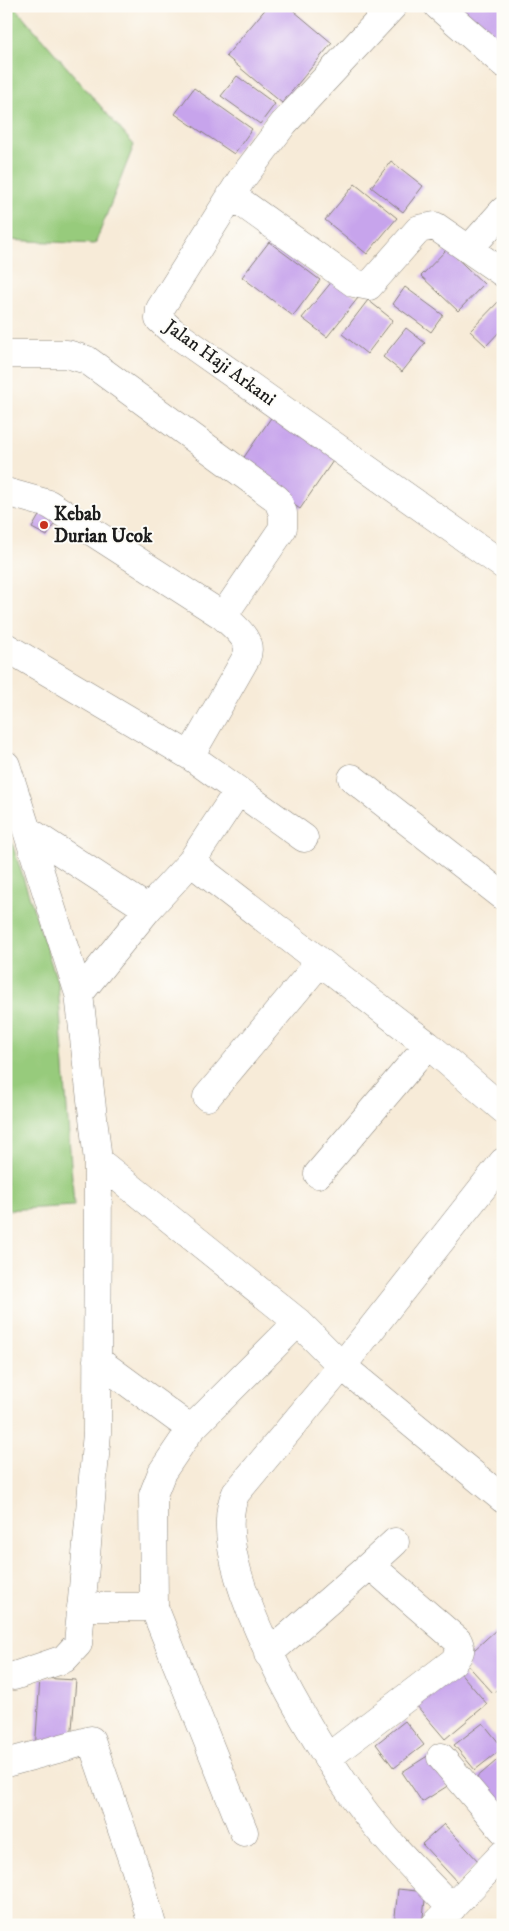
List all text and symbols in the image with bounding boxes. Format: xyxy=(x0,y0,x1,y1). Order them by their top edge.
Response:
street label: Jalan Haji Arkani xyxy=(158,314,280,411)
place label: Kebab Durian Ucok xyxy=(54,503,153,548)
marker: Kebab Durian Ucok xyxy=(38,519,50,531)

